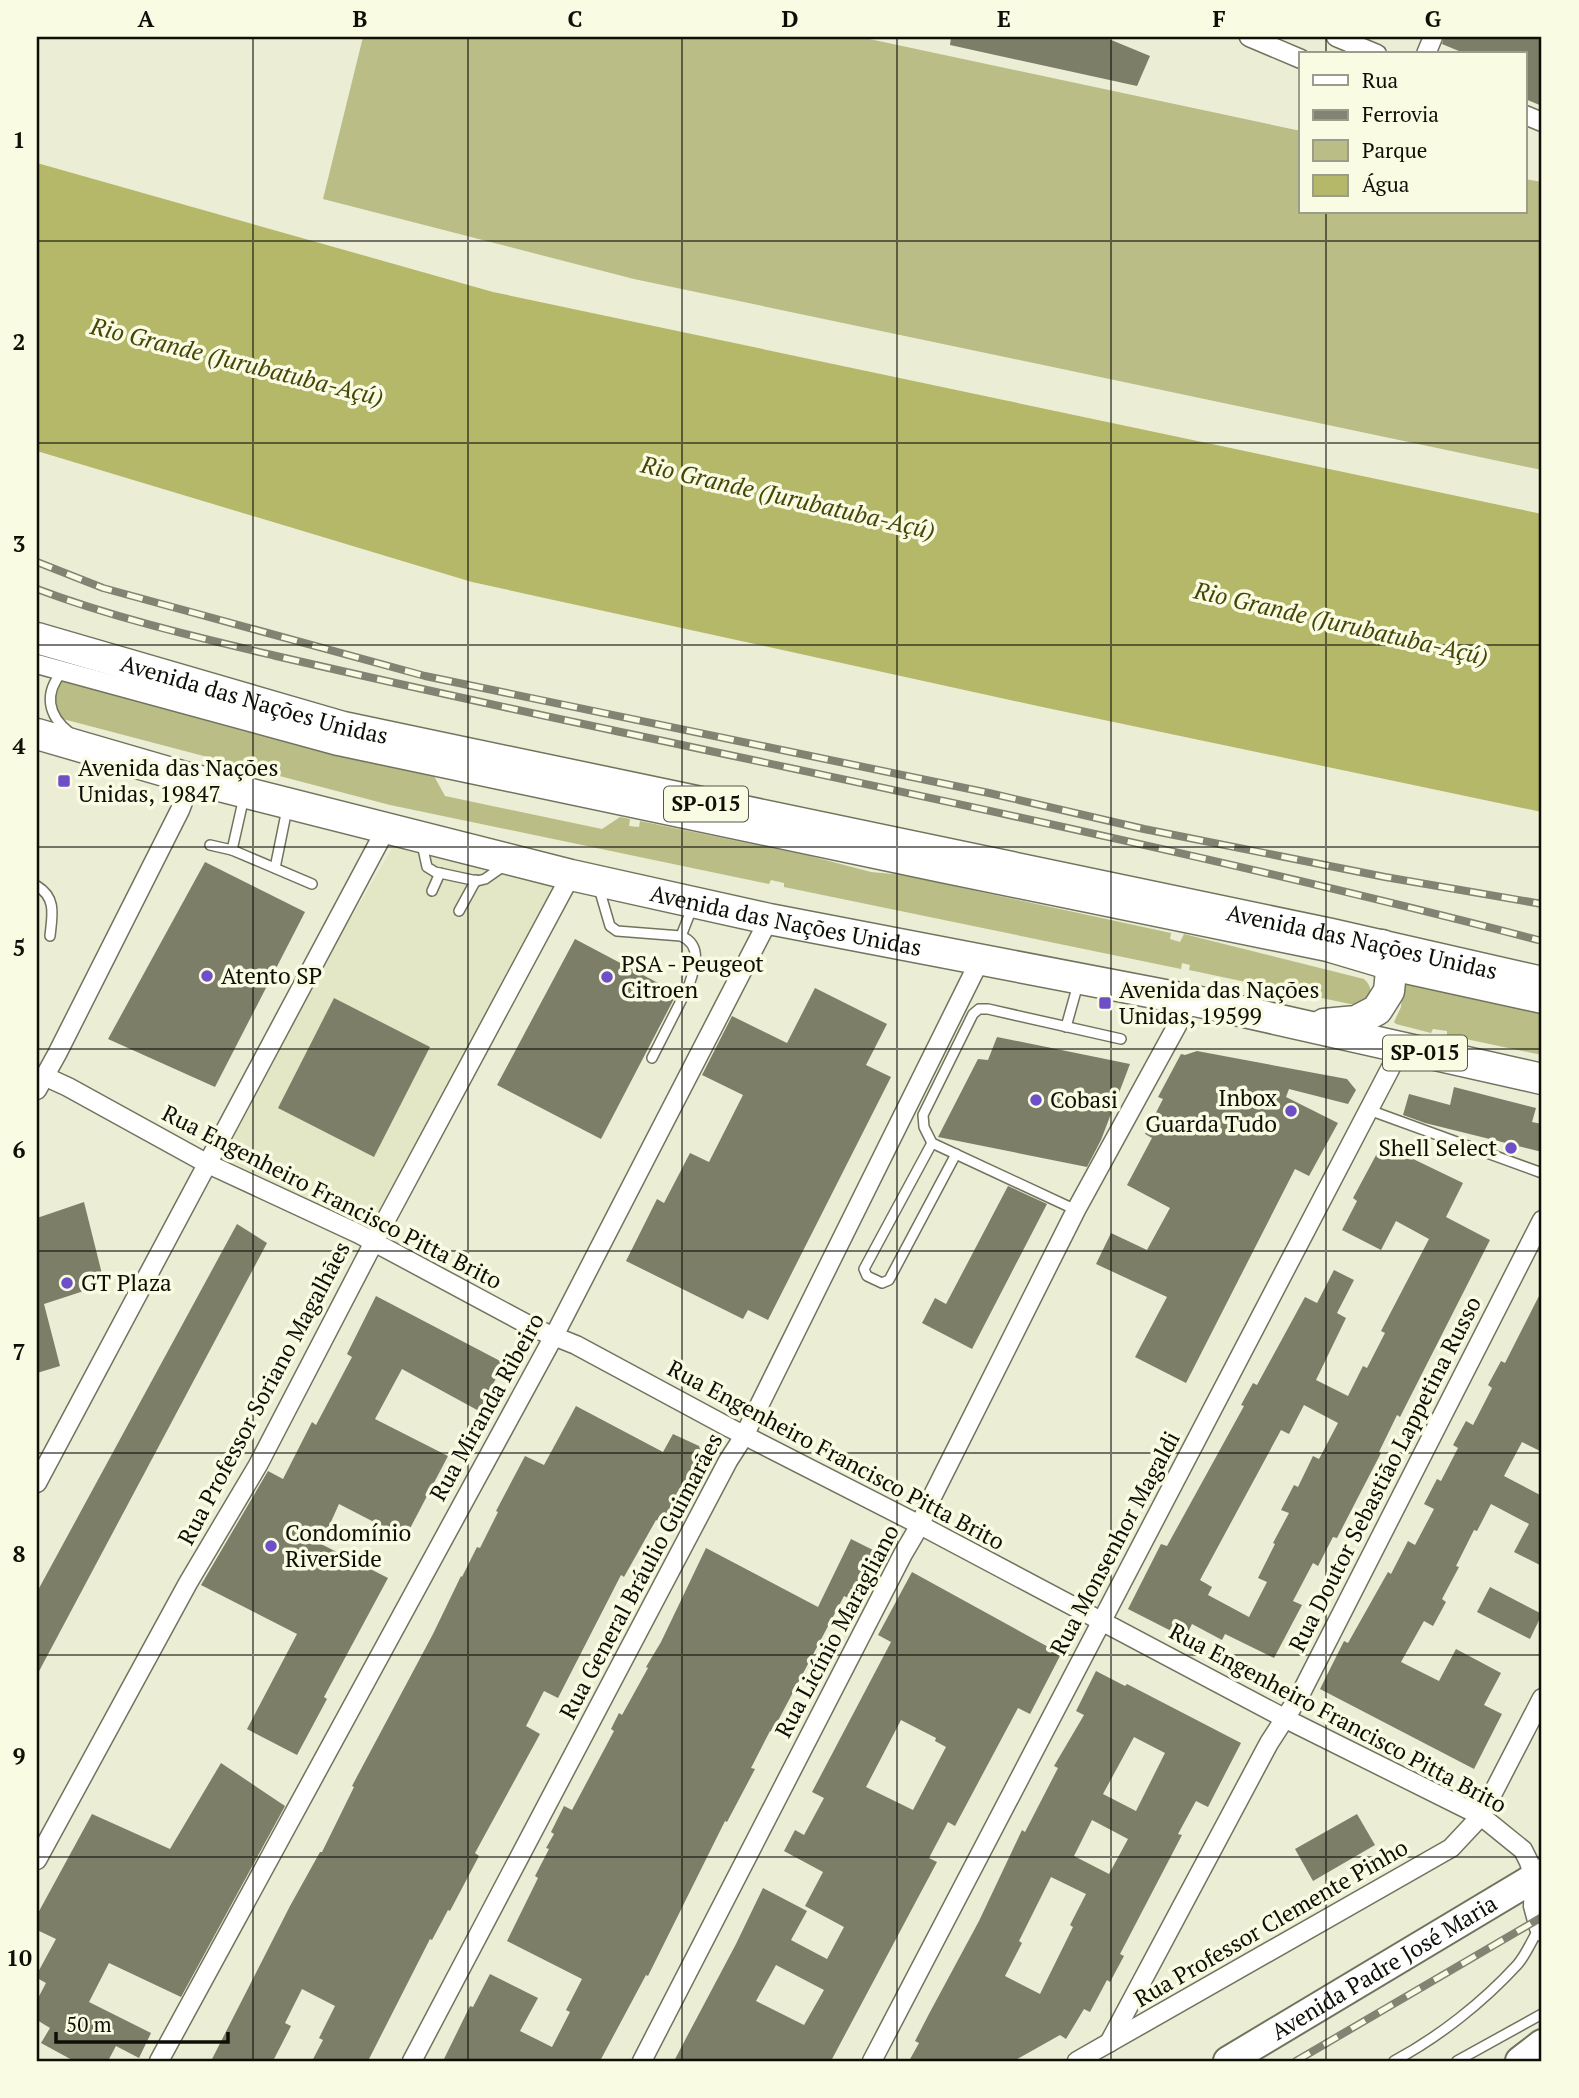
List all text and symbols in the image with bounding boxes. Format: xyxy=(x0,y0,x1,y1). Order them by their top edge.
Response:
text: A xyxy=(138,3,155,34)
text: B xyxy=(353,3,368,34)
text: C xyxy=(568,3,583,34)
text: D xyxy=(782,3,799,34)
text: E xyxy=(997,3,1011,34)
text: F xyxy=(1212,3,1226,34)
text: G xyxy=(1425,3,1442,34)
legend xyxy=(1299,52,1526,214)
text: Rua xyxy=(1362,66,1398,94)
text: Ferrovia xyxy=(1362,100,1439,128)
text: 1 xyxy=(13,124,26,155)
text: Parque xyxy=(1362,136,1427,164)
text: Água xyxy=(1362,170,1410,198)
water label: Rio Grande (Jurubatuba-Açú) xyxy=(87,309,387,413)
text: 2 xyxy=(13,326,26,357)
water label: Rio Grande (Jurubatuba-Açú) xyxy=(637,447,938,546)
text: 3 xyxy=(13,528,26,559)
water label: Rio Grande (Jurubatuba-Açú) xyxy=(1190,573,1491,672)
street label: Avenida das Nações Unidas xyxy=(117,647,391,751)
text: 4 xyxy=(13,730,26,761)
place label: Avenida das Nações Unidas, 19847 xyxy=(78,752,278,809)
marker: Avenida das Nações Unidas, 19847 xyxy=(56,773,72,789)
road number: SP-015 xyxy=(664,786,748,822)
street label: Avenida das Nações Unidas xyxy=(647,877,924,963)
street label: Avenida das Nações Unidas xyxy=(1224,897,1500,986)
text: 5 xyxy=(13,932,26,963)
place label: PSA - Peugeot Citroen xyxy=(621,948,764,1005)
place label: Atento SP xyxy=(221,960,322,991)
marker: Atento SP xyxy=(199,968,215,984)
marker: PSA - Peugeot Citroen xyxy=(599,969,615,985)
place label: Avenida das Nações Unidas, 19599 xyxy=(1119,974,1319,1031)
marker: Avenida das Nações Unidas, 19599 xyxy=(1097,995,1113,1011)
road number: SP-015 xyxy=(1383,1036,1467,1070)
place label: Inbox Guarda Tudo xyxy=(1145,1082,1277,1139)
place label: Cobasi xyxy=(1050,1084,1118,1115)
marker: Cobasi xyxy=(1028,1092,1044,1108)
street label: Rua Engenheiro Francisco Pitta Brito xyxy=(157,1097,507,1296)
marker: Inbox Guarda Tudo xyxy=(1283,1103,1299,1119)
place label: Shell Select xyxy=(1379,1132,1497,1163)
text: 6 xyxy=(13,1134,26,1165)
marker: Shell Select xyxy=(1503,1140,1519,1156)
street label: Rua Professor Soriano Magalhães xyxy=(170,1236,357,1550)
place label: GT Plaza xyxy=(81,1267,172,1298)
marker: GT Plaza xyxy=(59,1275,75,1291)
street label: Rua Doutor Sebastião Lappetina Russo xyxy=(1281,1291,1488,1657)
street label: Rua Miranda Ribeiro xyxy=(422,1307,551,1506)
text: 7 xyxy=(13,1336,26,1367)
street label: Rua Engenheiro Francisco Pitta Brito xyxy=(662,1352,1010,1557)
street label: Rua Monsenhor Magaldi xyxy=(1042,1425,1187,1660)
street label: Rua General Bráulio Guimarães xyxy=(552,1427,729,1724)
place label: Condomínio RiverSide xyxy=(285,1517,411,1574)
street label: Rua Licínio Maragliano xyxy=(767,1519,906,1743)
text: 8 xyxy=(13,1538,26,1569)
marker: Condomínio RiverSide xyxy=(263,1538,279,1554)
street label: Rua Engenheiro Francisco Pitta Brito xyxy=(1164,1615,1512,1820)
text: 9 xyxy=(13,1740,26,1771)
street label: Rua Professor Clemente Pinho xyxy=(1128,1831,1413,2014)
street label: Avenida Padre José Maria xyxy=(1265,1887,1503,2047)
text: 10 xyxy=(6,1942,32,1973)
scale bar xyxy=(56,2000,228,2044)
text: 50 m xyxy=(66,2010,112,2038)

